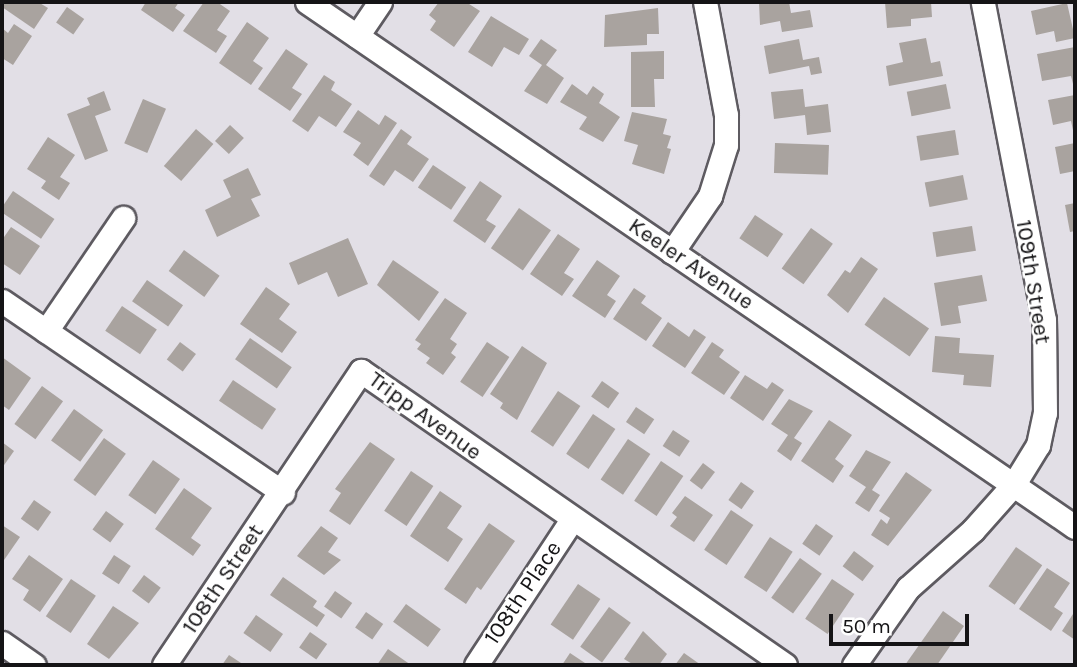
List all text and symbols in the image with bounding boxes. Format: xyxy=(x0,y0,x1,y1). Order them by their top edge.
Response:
street label: Keeler Avenue xyxy=(623,212,759,316)
street label: 109th Street xyxy=(1010,218,1056,346)
street label: Tripp Avenue xyxy=(363,366,487,466)
street label: 108th Street xyxy=(176,519,270,639)
street label: 108th Place xyxy=(478,536,568,650)
scale bar xyxy=(832,600,972,644)
text: 50 m xyxy=(842,614,891,638)

